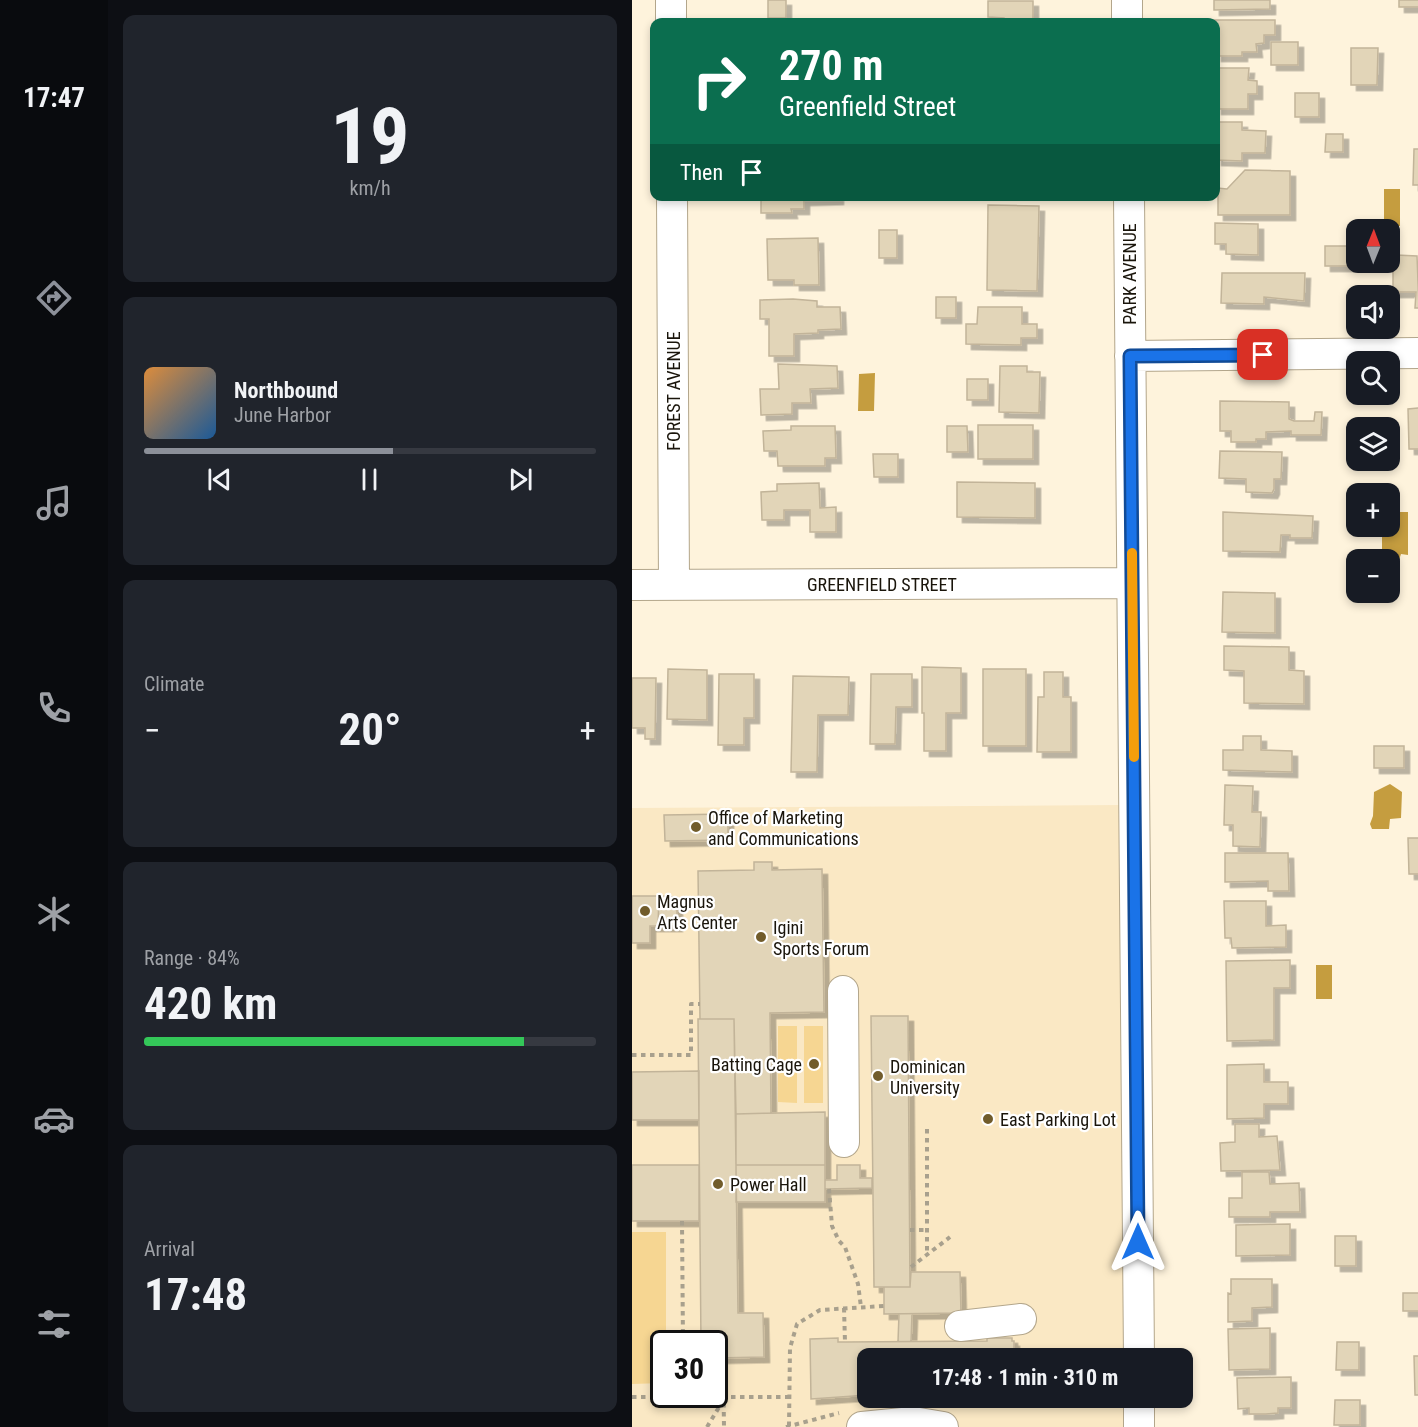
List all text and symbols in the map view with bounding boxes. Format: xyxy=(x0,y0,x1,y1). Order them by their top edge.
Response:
text: 270 m xyxy=(779,41,884,90)
icon: right xyxy=(680,42,758,120)
text: 17:47 xyxy=(23,82,85,114)
text: 19 xyxy=(331,91,409,182)
text: Greenfield Street xyxy=(779,91,956,123)
icon: arrive xyxy=(735,156,768,189)
text: Then xyxy=(680,160,723,185)
text: km/h xyxy=(349,176,391,200)
north arrow xyxy=(1346,219,1400,273)
map controls xyxy=(1346,219,1400,603)
street label: PARK AVENUE xyxy=(1119,223,1140,325)
icon: directions xyxy=(33,277,75,319)
button: sound xyxy=(1346,285,1400,339)
pin xyxy=(1237,329,1288,380)
street label: FOREST AVENUE xyxy=(663,331,684,451)
icon: arrive xyxy=(1246,338,1279,371)
button: search xyxy=(1346,351,1400,405)
text: Northbound xyxy=(234,378,338,403)
text: June Harbor xyxy=(234,403,331,427)
button: layers xyxy=(1346,417,1400,471)
icon: previous xyxy=(203,463,236,496)
icon: pause xyxy=(353,463,386,496)
icon: next xyxy=(504,463,537,496)
icon: music xyxy=(33,482,75,524)
button: + xyxy=(1346,483,1400,537)
button: − xyxy=(1346,549,1400,603)
street label: GREENFIELD STREET xyxy=(807,574,957,595)
text: Climate xyxy=(144,672,204,696)
icon: phone xyxy=(33,687,75,729)
text: 20° xyxy=(339,703,402,756)
text: − xyxy=(144,711,161,750)
text: + xyxy=(580,711,596,750)
place label: Office of Marketing and Communications xyxy=(708,807,859,849)
marker: Office of Marketing and Communications xyxy=(689,820,703,834)
place label: Magnus Arts Center xyxy=(657,891,738,933)
icon: climate xyxy=(33,893,75,935)
marker: Magnus Arts Center xyxy=(638,904,652,918)
place label: Igini Sports Forum xyxy=(773,917,869,959)
marker: Igini Sports Forum xyxy=(754,930,768,944)
text: Range · 84% xyxy=(144,946,240,970)
text: 420 km xyxy=(144,977,277,1030)
place label: Batting Cage xyxy=(711,1054,802,1075)
place label: Dominican University xyxy=(890,1056,966,1098)
marker: Batting Cage xyxy=(807,1057,821,1071)
marker: Dominican University xyxy=(871,1069,885,1083)
icon: car xyxy=(33,1098,75,1140)
place label: East Parking Lot xyxy=(1000,1109,1116,1130)
marker: East Parking Lot xyxy=(981,1112,995,1126)
place label: Power Hall xyxy=(730,1174,807,1195)
marker: Power Hall xyxy=(711,1177,725,1191)
position arrow xyxy=(1106,1210,1170,1274)
text: Arrival xyxy=(144,1237,195,1261)
text: 17:48 xyxy=(144,1268,247,1321)
icon: filters xyxy=(33,1303,75,1345)
speed limit sign: 30 xyxy=(650,1330,728,1408)
text: 17:48 · 1 min · 310 m xyxy=(932,1365,1118,1390)

